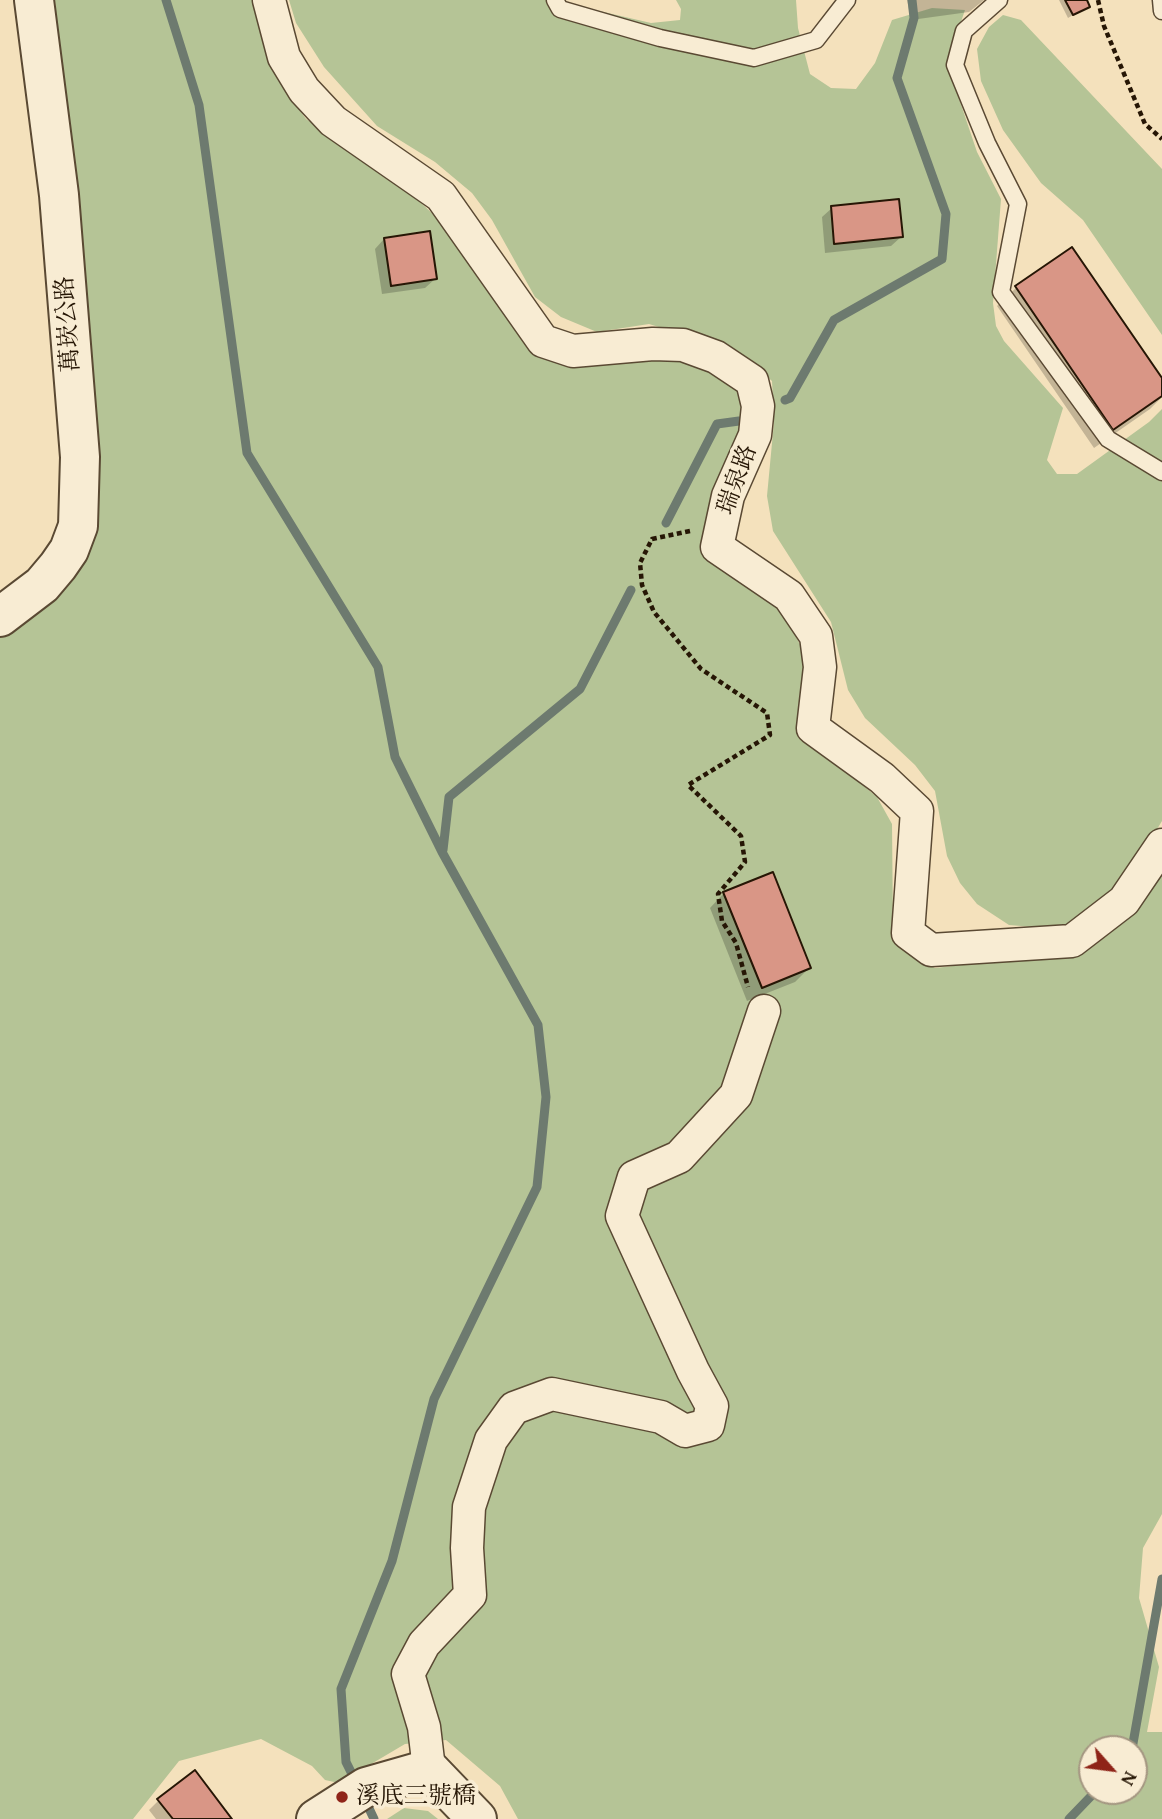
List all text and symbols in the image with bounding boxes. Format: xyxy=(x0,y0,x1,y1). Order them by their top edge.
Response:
street label: 萬崁公路 xyxy=(51,275,87,373)
street label: 瑞泉路 xyxy=(712,441,764,519)
north arrow xyxy=(1078,1735,1148,1805)
text: N xyxy=(1114,1767,1145,1791)
place label: 溪底三號橋 xyxy=(356,1783,476,1811)
marker: 溪底三號橋 xyxy=(334,1789,350,1805)

